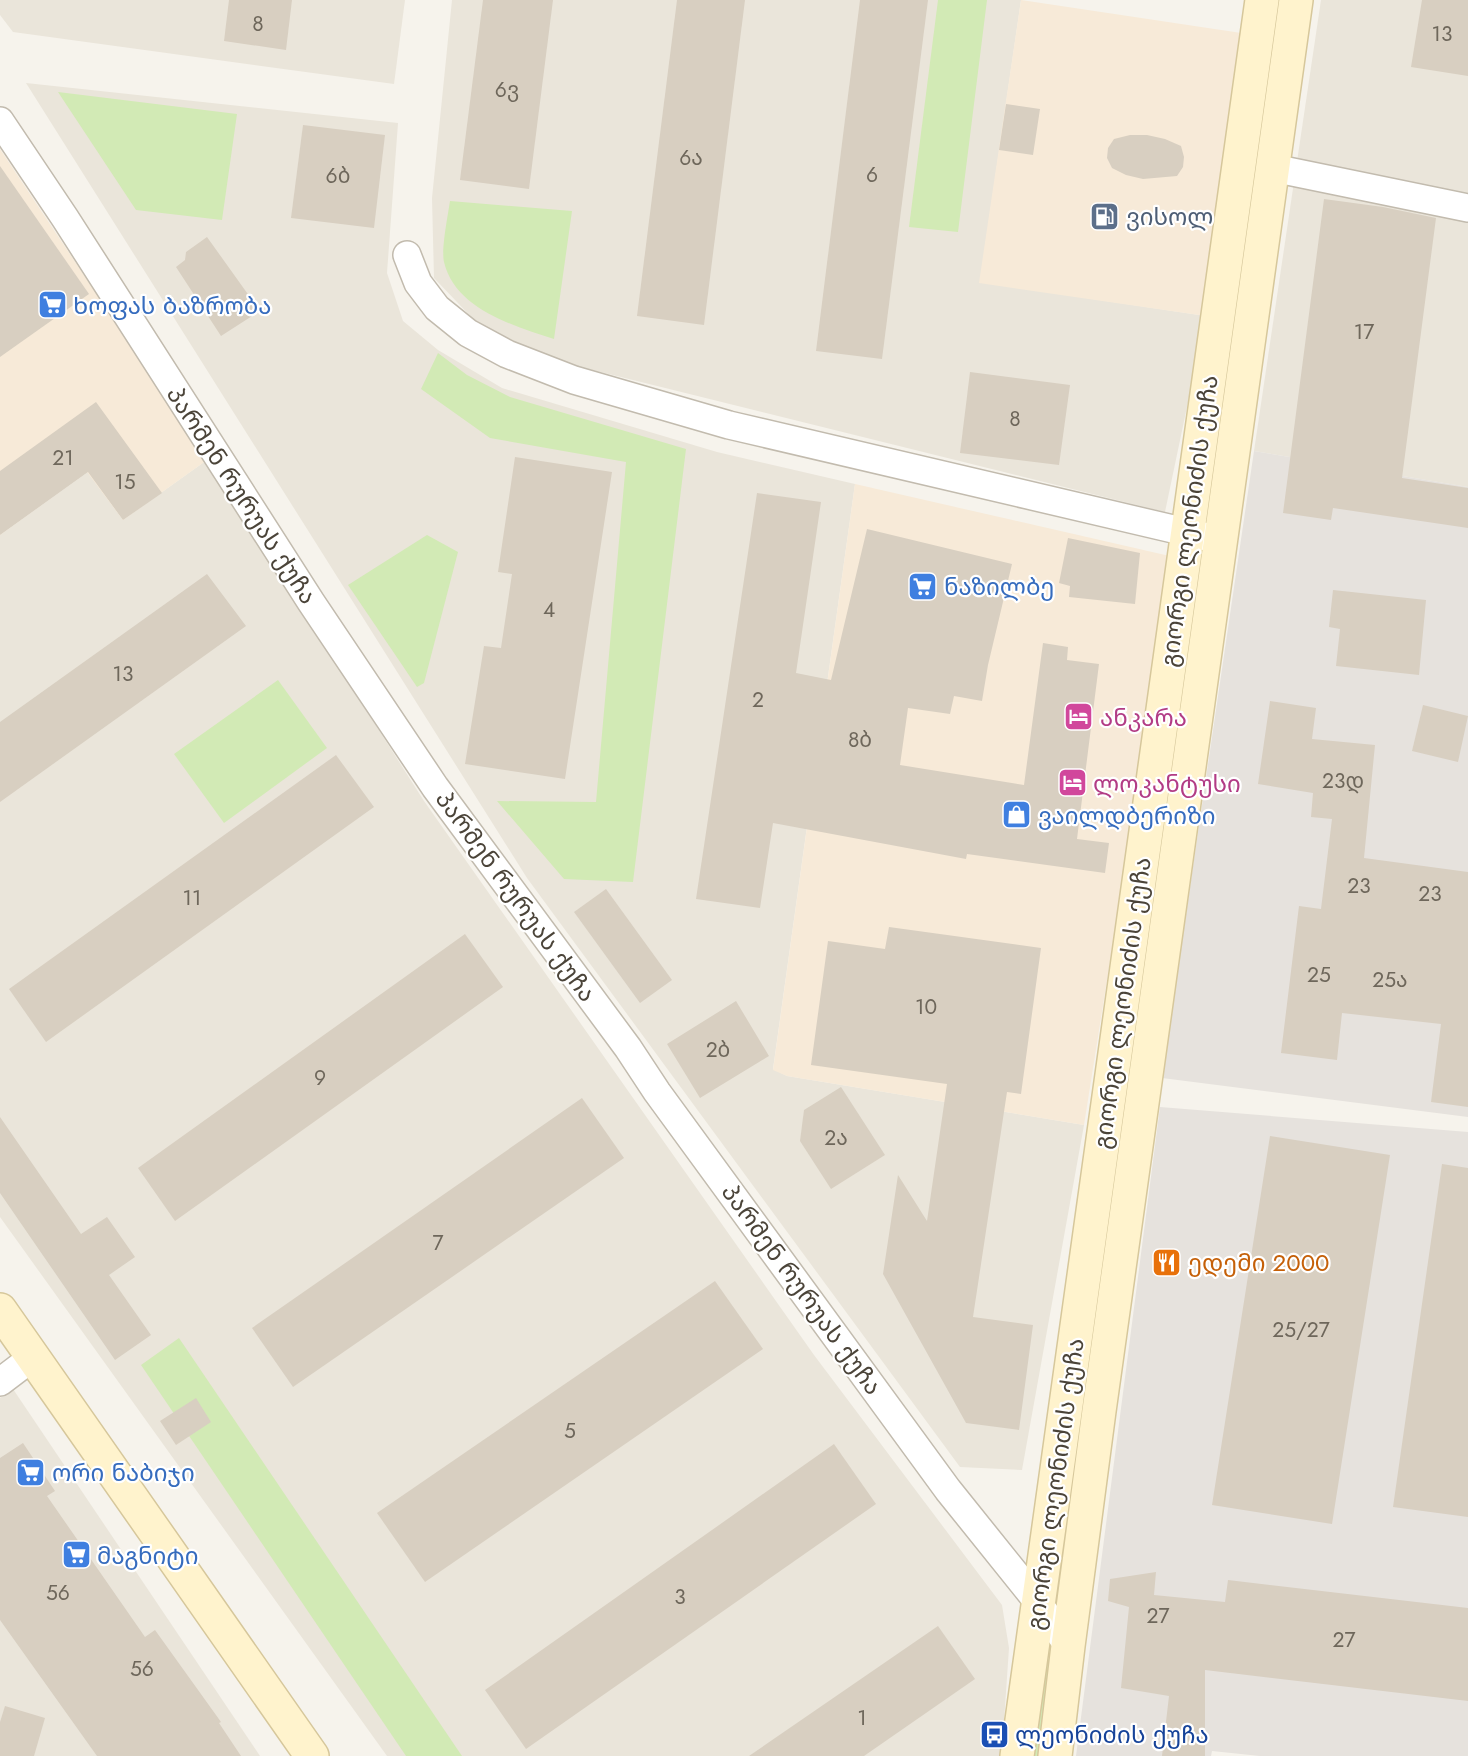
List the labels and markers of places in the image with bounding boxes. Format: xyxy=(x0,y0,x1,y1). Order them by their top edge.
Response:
place label: ვისოლ xyxy=(1126,199,1213,234)
fuel station icon: ვისოლ xyxy=(1089,200,1121,232)
place label: Ხოფას Ბაზრობა xyxy=(73,288,271,323)
supermarket icon: Ხოფას Ბაზრობა xyxy=(36,289,68,321)
place label: ნაზილბე xyxy=(944,569,1054,604)
supermarket icon: ნაზილბე xyxy=(907,570,939,602)
place label: ანკარა xyxy=(1100,700,1187,735)
hotel icon: ანკარა xyxy=(1063,701,1095,733)
place label: ლოკანტუსი xyxy=(1093,766,1241,801)
hotel icon: ლოკანტუსი xyxy=(1056,767,1088,799)
place label: ვაილდბერიზი xyxy=(1038,798,1216,833)
shop icon: ვაილდბერიზი xyxy=(1001,799,1033,831)
place label: ედემი 2000 xyxy=(1188,1245,1329,1280)
restaurant icon: ედემი 2000 xyxy=(1151,1246,1183,1278)
place label: ორი ნაბიჯი xyxy=(52,1455,195,1490)
supermarket icon: ორი ნაბიჯი xyxy=(15,1456,47,1488)
place label: მაგნიტი xyxy=(97,1538,199,1573)
supermarket icon: მაგნიტი xyxy=(60,1539,92,1571)
place label: ლეონიძის ქუჩა xyxy=(1015,1717,1209,1752)
bus stop icon: ლეონიძის ქუჩა xyxy=(978,1718,1010,1750)

